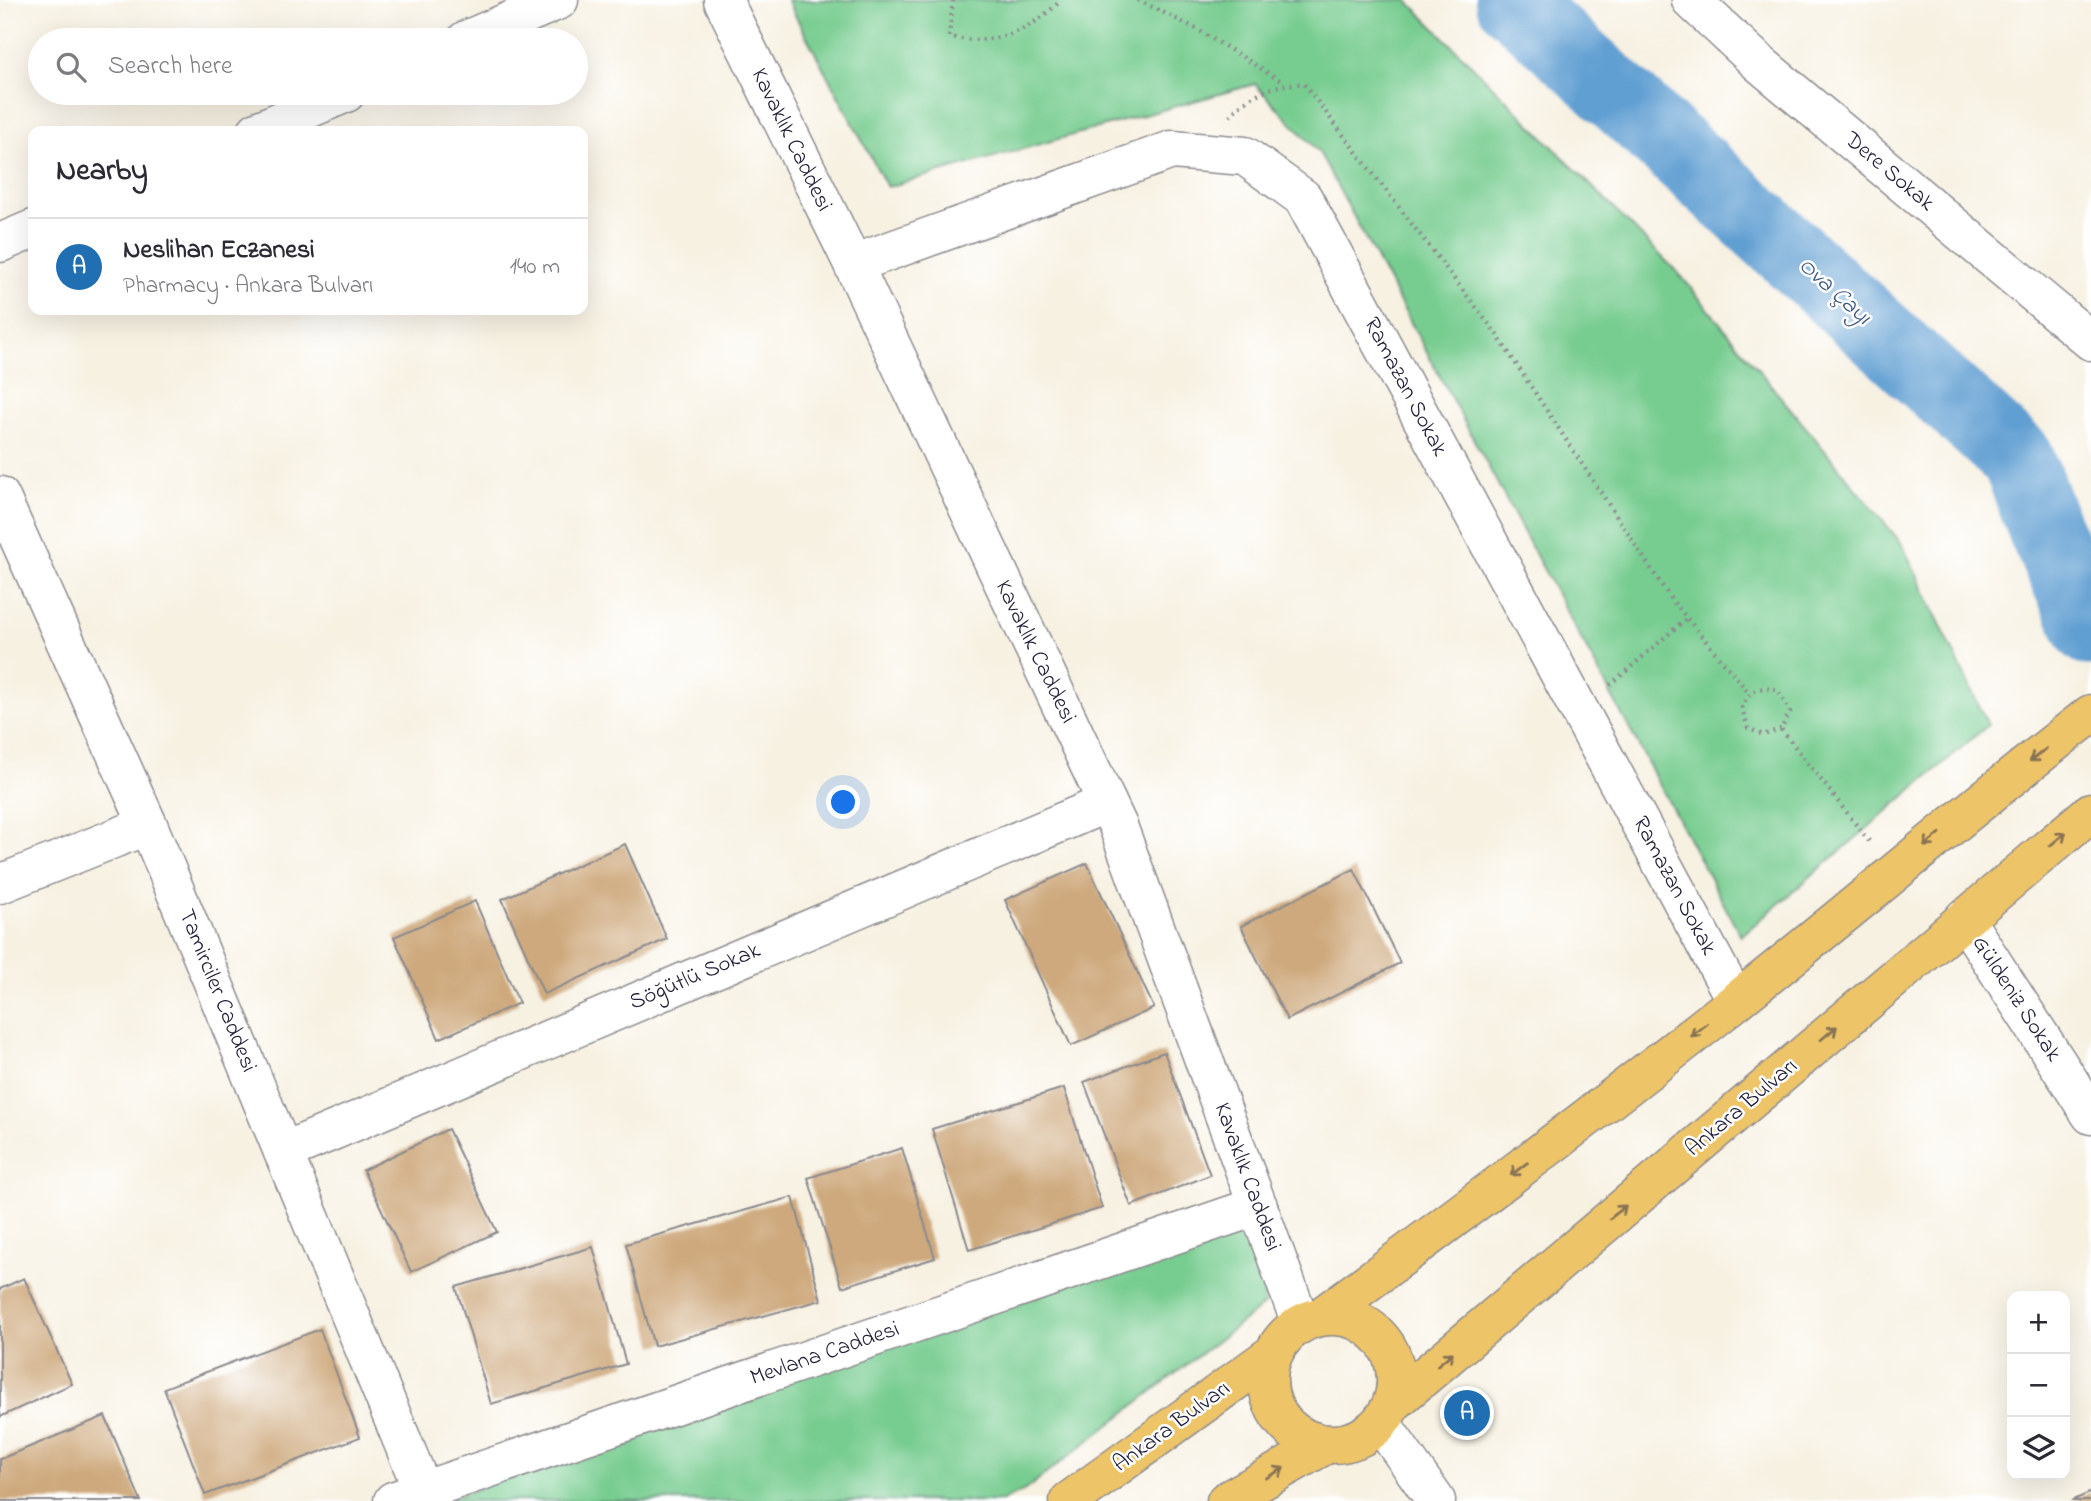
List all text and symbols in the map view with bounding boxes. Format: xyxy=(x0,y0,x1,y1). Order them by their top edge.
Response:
search box xyxy=(28,28,588,105)
icon: search xyxy=(52,48,90,86)
text: Search here xyxy=(108,48,233,86)
street label: Kavaklık Caddesi xyxy=(742,63,840,217)
street label: Dere Sokak xyxy=(1836,124,1942,220)
text: Nearby xyxy=(56,150,148,194)
text: Neslihan Eczanesi xyxy=(123,232,315,270)
water label: Ova Çayı xyxy=(1790,250,1879,335)
text: A xyxy=(72,251,86,284)
text: 140 m xyxy=(510,251,560,284)
text: Pharmacy · Ankara Bulvarı xyxy=(123,270,373,303)
street label: Ramazan Sokak xyxy=(1354,312,1456,463)
street label: Kavaklık Caddesi xyxy=(986,575,1084,729)
one-way arrow xyxy=(2029,747,2048,762)
your location xyxy=(826,785,860,819)
street label: Ramazan Sokak xyxy=(1623,811,1725,962)
one-way arrow xyxy=(2049,831,2067,847)
one-way arrow xyxy=(1924,832,1942,847)
street label: Tamirciler Caddesi xyxy=(169,905,265,1077)
street label: Güldeniz Sokak xyxy=(1963,930,2070,1069)
street label: Söğütlü Sokak xyxy=(624,934,767,1020)
one-way arrow xyxy=(1691,1023,1709,1038)
one-way arrow xyxy=(1820,1025,1838,1041)
street label: Ankara Bulvarı xyxy=(1678,1051,1806,1165)
street label: Kavaklık Caddesi xyxy=(1205,1098,1289,1256)
one-way arrow xyxy=(1511,1162,1529,1177)
one-way arrow xyxy=(1608,1204,1626,1220)
map controls xyxy=(2007,1291,2070,1480)
button: + xyxy=(2007,1291,2070,1354)
street label: Mevlana Caddesi xyxy=(746,1313,904,1395)
one-way arrow xyxy=(1436,1352,1454,1368)
button: − xyxy=(2007,1354,2070,1417)
street label: Ankara Bulvarı xyxy=(1106,1373,1238,1481)
pin: A xyxy=(1444,1387,1490,1439)
button: layers xyxy=(2007,1417,2070,1480)
one-way arrow xyxy=(1265,1466,1285,1480)

